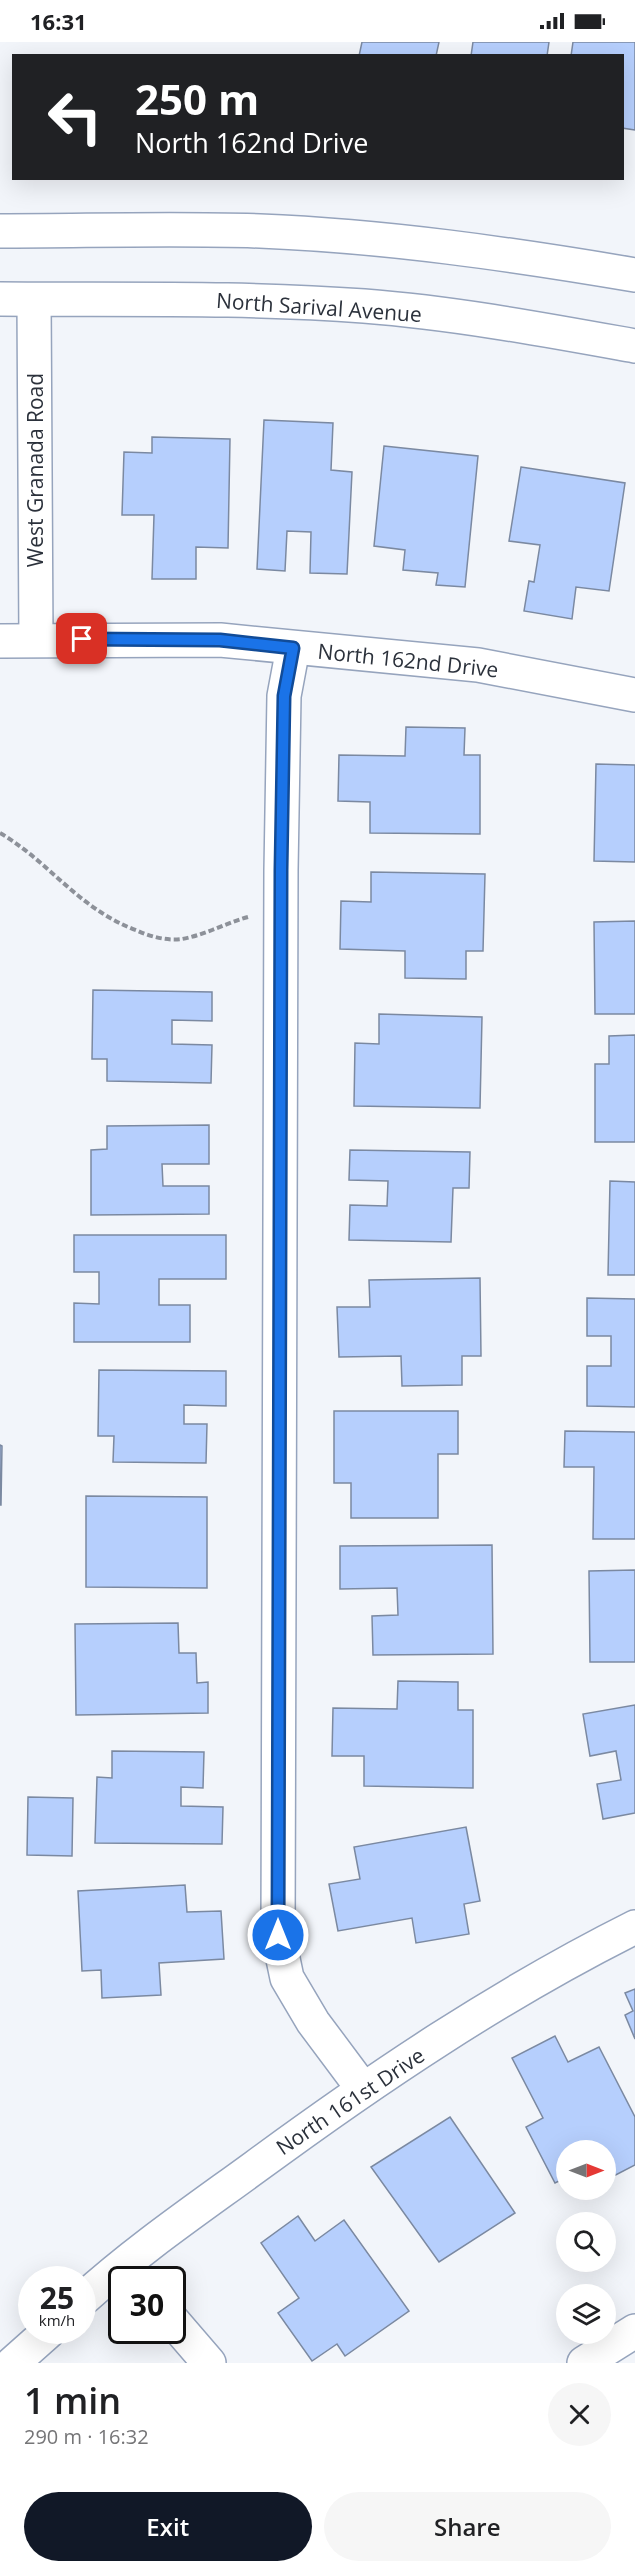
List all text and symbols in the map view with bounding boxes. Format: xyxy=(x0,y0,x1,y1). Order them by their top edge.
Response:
text: 16:31 xyxy=(30,6,87,36)
text: 250 m xyxy=(135,70,259,127)
icon: left xyxy=(36,78,114,156)
text: North 162nd Drive xyxy=(135,124,368,161)
street label: North Sarival Avenue xyxy=(215,286,423,328)
street label: West Granada Road xyxy=(21,373,49,567)
pin xyxy=(56,613,107,664)
icon: arrive xyxy=(65,622,98,655)
street label: North 162nd Drive xyxy=(316,637,500,683)
position arrow xyxy=(246,1903,310,1967)
street label: North 161st Drive xyxy=(270,2041,430,2161)
north arrow xyxy=(556,2140,616,2200)
map controls xyxy=(556,2140,616,2344)
button: search xyxy=(556,2212,616,2272)
speed limit sign: 30 xyxy=(108,2266,186,2344)
text: 25 xyxy=(40,2277,74,2318)
button: layers xyxy=(556,2284,616,2344)
text: km/h xyxy=(39,2310,75,2330)
text: 1 min xyxy=(24,2376,121,2425)
button: close xyxy=(548,2383,611,2446)
text: 290 m · 16:32 xyxy=(24,2423,149,2450)
button: Exit xyxy=(24,2492,312,2561)
button: Share xyxy=(324,2492,611,2561)

